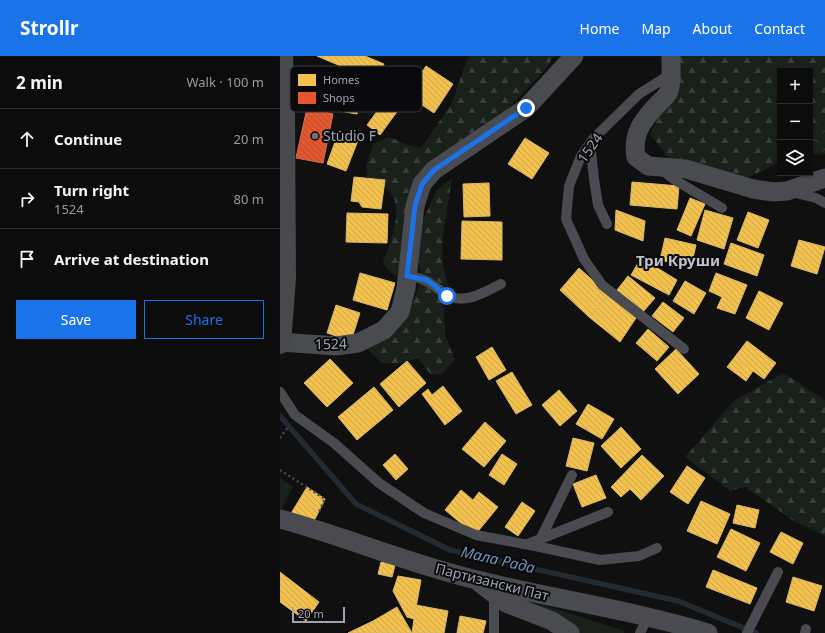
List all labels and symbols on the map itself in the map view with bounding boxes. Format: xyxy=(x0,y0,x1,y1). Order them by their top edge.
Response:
legend xyxy=(290,66,422,112)
text: Homes xyxy=(323,72,360,87)
text: Shops xyxy=(323,90,355,105)
route end xyxy=(517,99,535,117)
place label: Studio F xyxy=(323,126,376,145)
street label: 1524 xyxy=(573,129,607,166)
marker: Studio F xyxy=(310,131,320,141)
district label: Три Круши xyxy=(636,250,720,270)
route start xyxy=(438,287,456,305)
street label: 1524 xyxy=(315,334,347,353)
water label: Мала Рада xyxy=(459,541,538,577)
street label: Партизански Пат xyxy=(434,558,551,605)
scale bar xyxy=(292,605,345,624)

